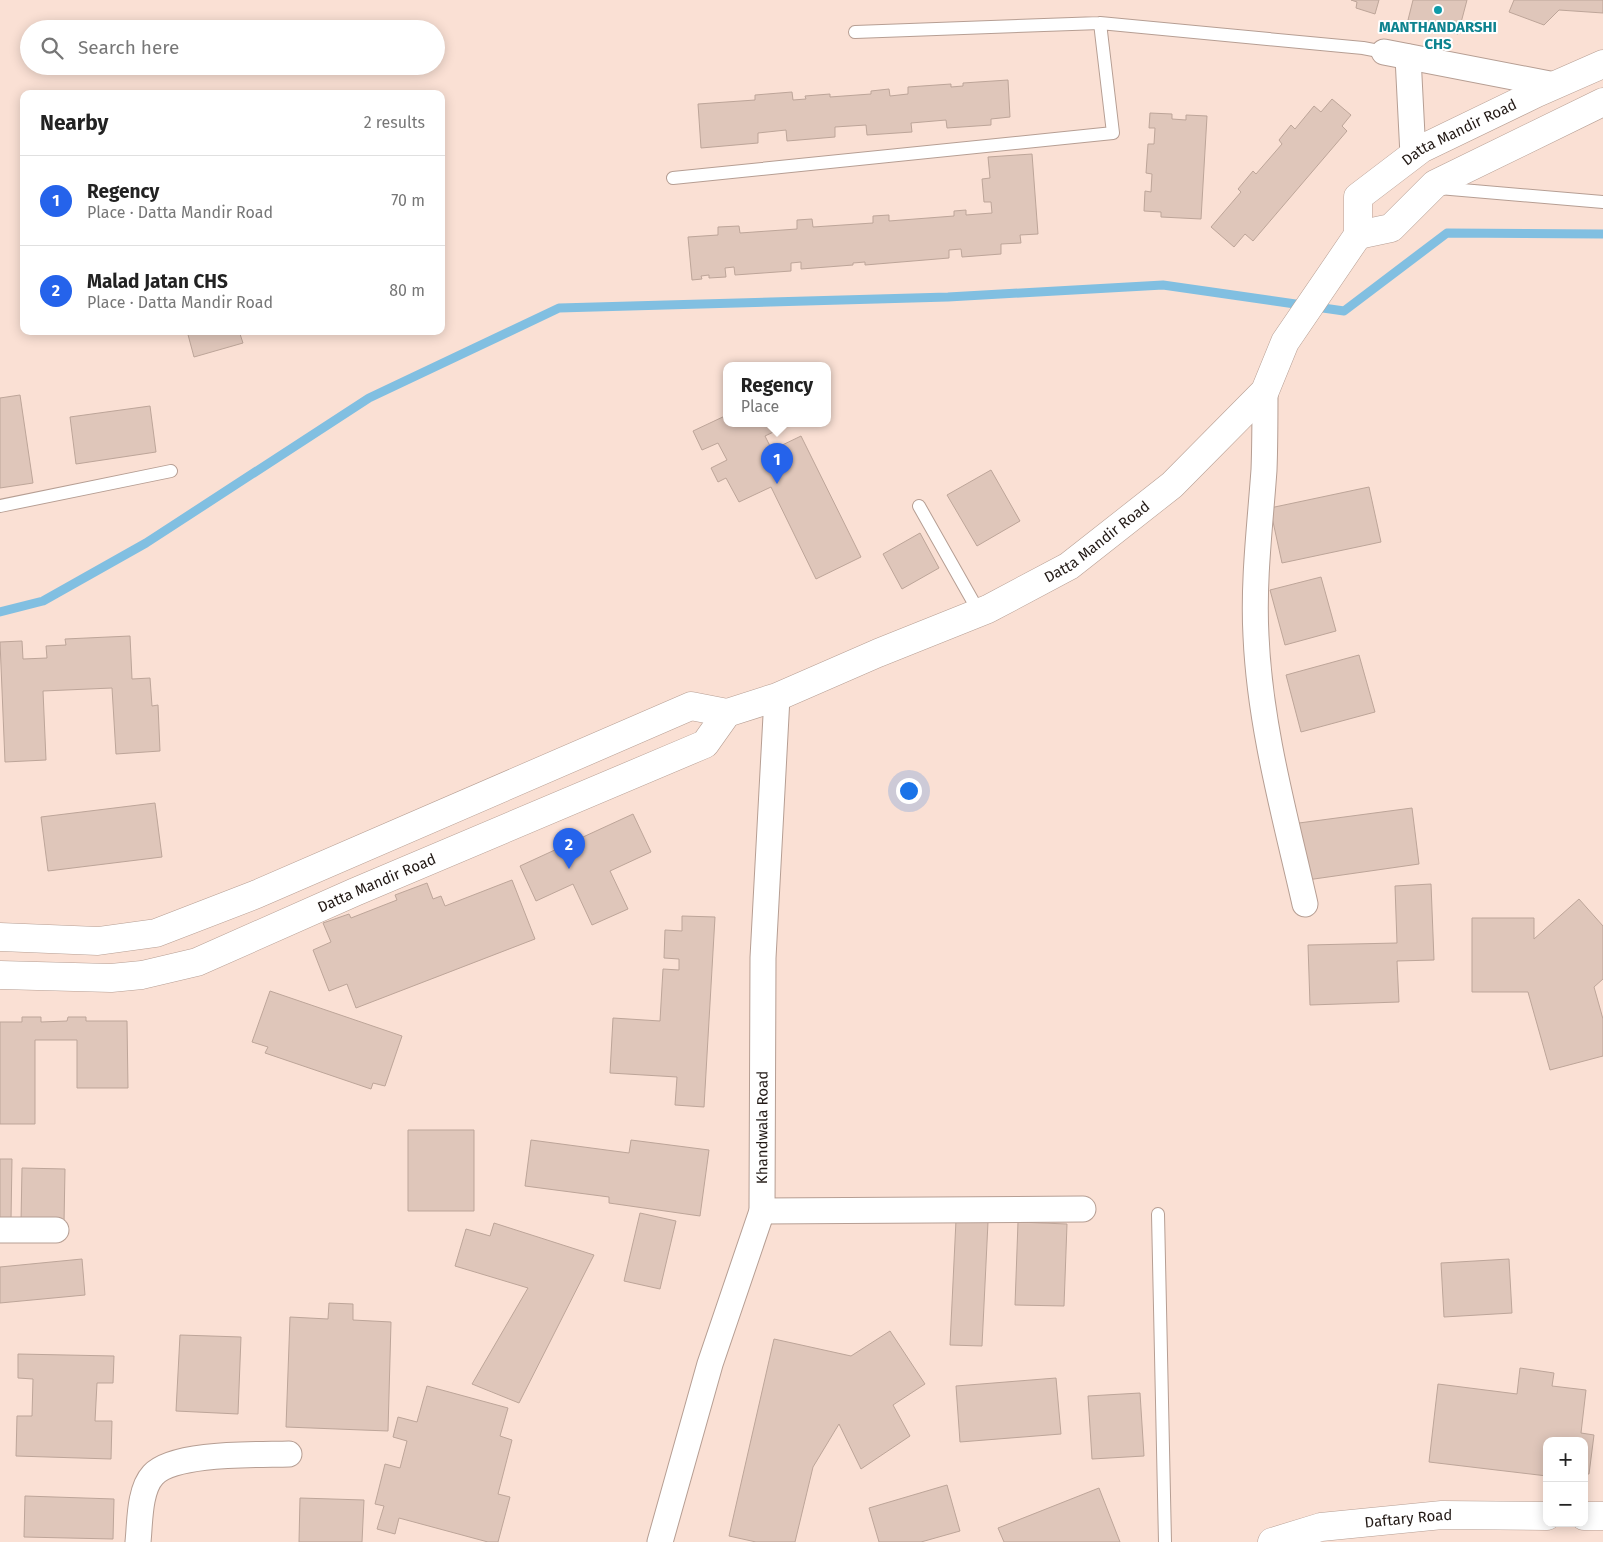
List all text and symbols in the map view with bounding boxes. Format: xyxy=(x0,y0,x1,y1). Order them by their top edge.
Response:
marker: MANTHANDARSHI CHS xyxy=(1432,4,1444,16)
place label: MANTHANDARSHI CHS xyxy=(1379,18,1497,53)
search box xyxy=(20,20,445,75)
icon: search xyxy=(38,34,66,62)
text: Search here xyxy=(78,36,179,59)
street label: Datta Mandir Road xyxy=(1398,95,1520,169)
text: Nearby xyxy=(40,110,108,136)
text: 2 results xyxy=(364,113,425,132)
text: Regency xyxy=(87,180,159,203)
text: 1 xyxy=(52,191,60,210)
text: 70 m xyxy=(391,191,425,210)
text: Place · Datta Mandir Road xyxy=(87,203,273,222)
text: Malad Jatan CHS xyxy=(87,270,228,293)
text: 2 xyxy=(52,281,60,300)
text: 80 m xyxy=(389,281,425,300)
text: Place · Datta Mandir Road xyxy=(87,293,273,312)
popup xyxy=(723,362,831,427)
text: Regency xyxy=(741,374,813,397)
text: Place xyxy=(741,397,779,416)
pin: 1 xyxy=(761,443,793,484)
street label: Datta Mandir Road xyxy=(1041,497,1153,587)
your location xyxy=(896,778,922,804)
pin: 2 xyxy=(553,828,585,869)
street label: Datta Mandir Road xyxy=(315,850,439,916)
street label: Khandwala Road xyxy=(753,1071,772,1184)
map controls xyxy=(1543,1437,1588,1527)
button: + xyxy=(1543,1437,1588,1482)
button: − xyxy=(1543,1482,1588,1527)
street label: Daftary Road xyxy=(1364,1506,1452,1532)

